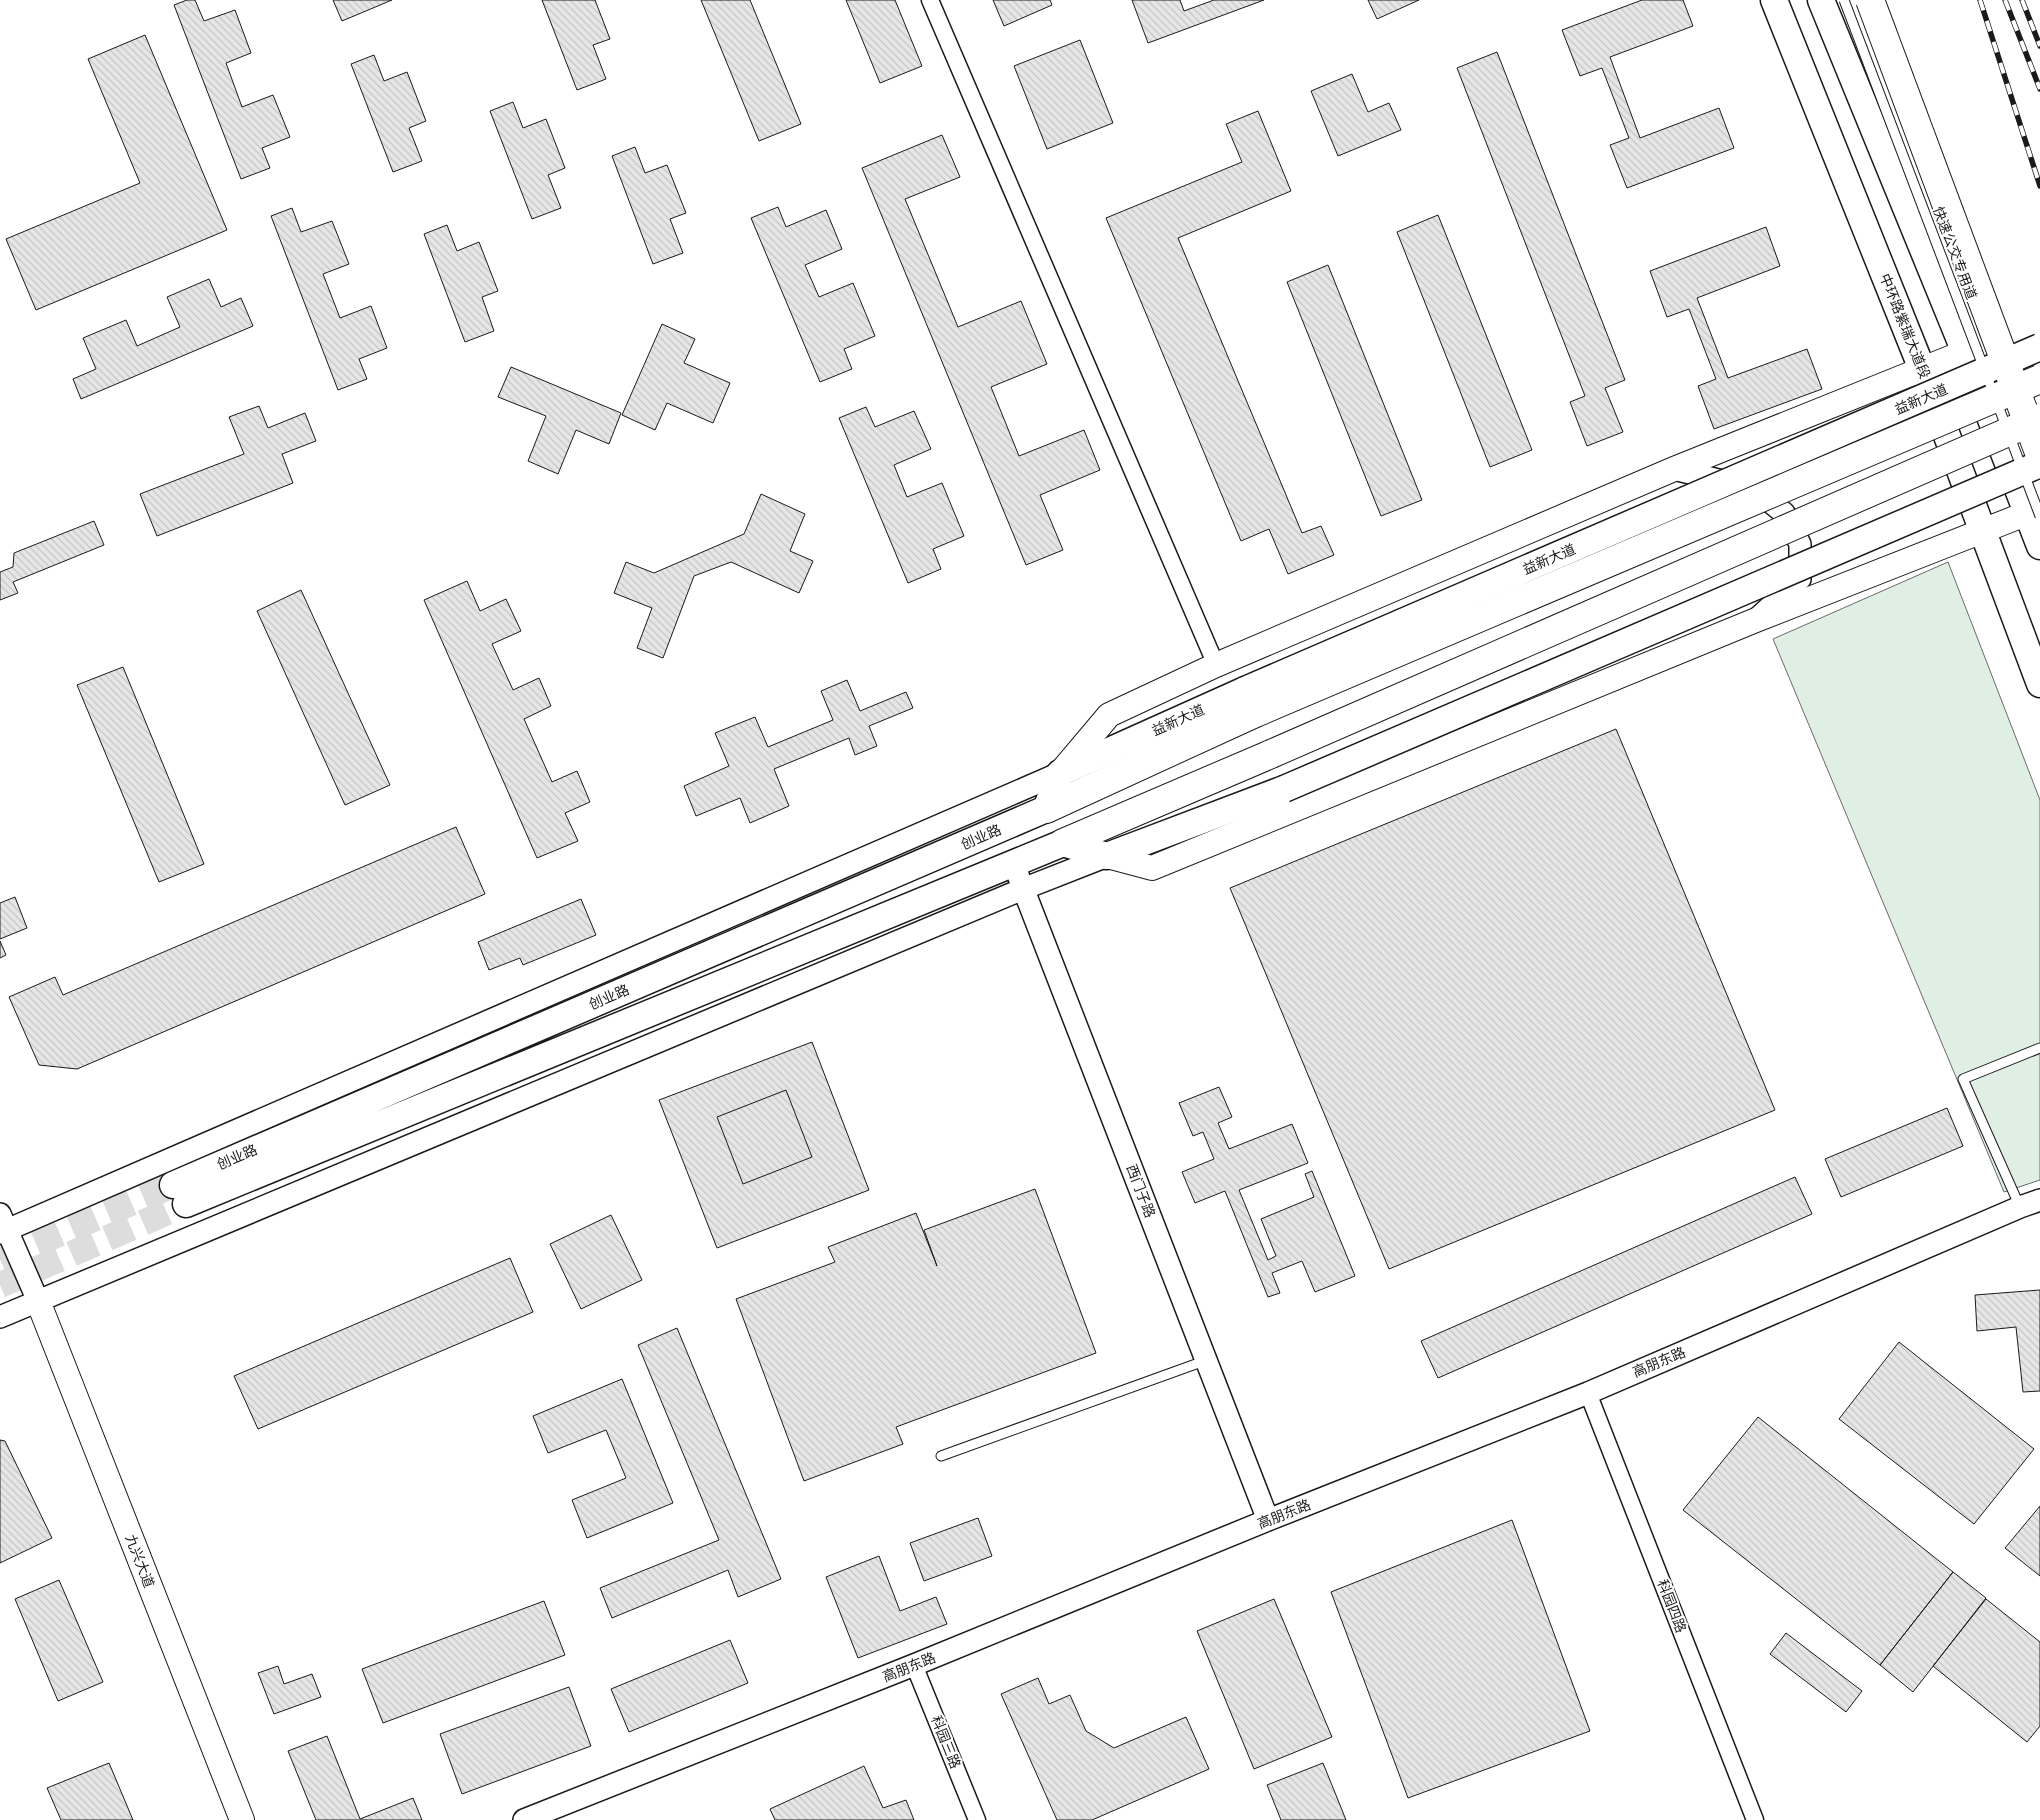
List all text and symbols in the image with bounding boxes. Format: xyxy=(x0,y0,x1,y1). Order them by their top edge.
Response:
street label: 快速公交专用道 xyxy=(1930,204,1980,302)
street label: 中环路紫瑞大道段 xyxy=(1877,271,1933,381)
street label: 益新大道 xyxy=(1892,381,1950,417)
street label: 益新大道 xyxy=(1520,541,1578,577)
street label: 益新大道 xyxy=(1149,701,1207,739)
street label: 创业路 xyxy=(959,821,1003,853)
street label: 创业路 xyxy=(587,981,631,1013)
street label: 创业路 xyxy=(215,1141,259,1173)
street label: 西门子路 xyxy=(1123,1162,1159,1220)
street label: 高朋东路 xyxy=(1630,1344,1688,1380)
street label: 高朋东路 xyxy=(1255,1496,1313,1532)
street label: 九兴大道 xyxy=(122,1532,158,1590)
street label: 科园四路 xyxy=(1654,1577,1690,1635)
street label: 高朋东路 xyxy=(880,1649,938,1685)
street label: 科园三路 xyxy=(928,1713,964,1771)

